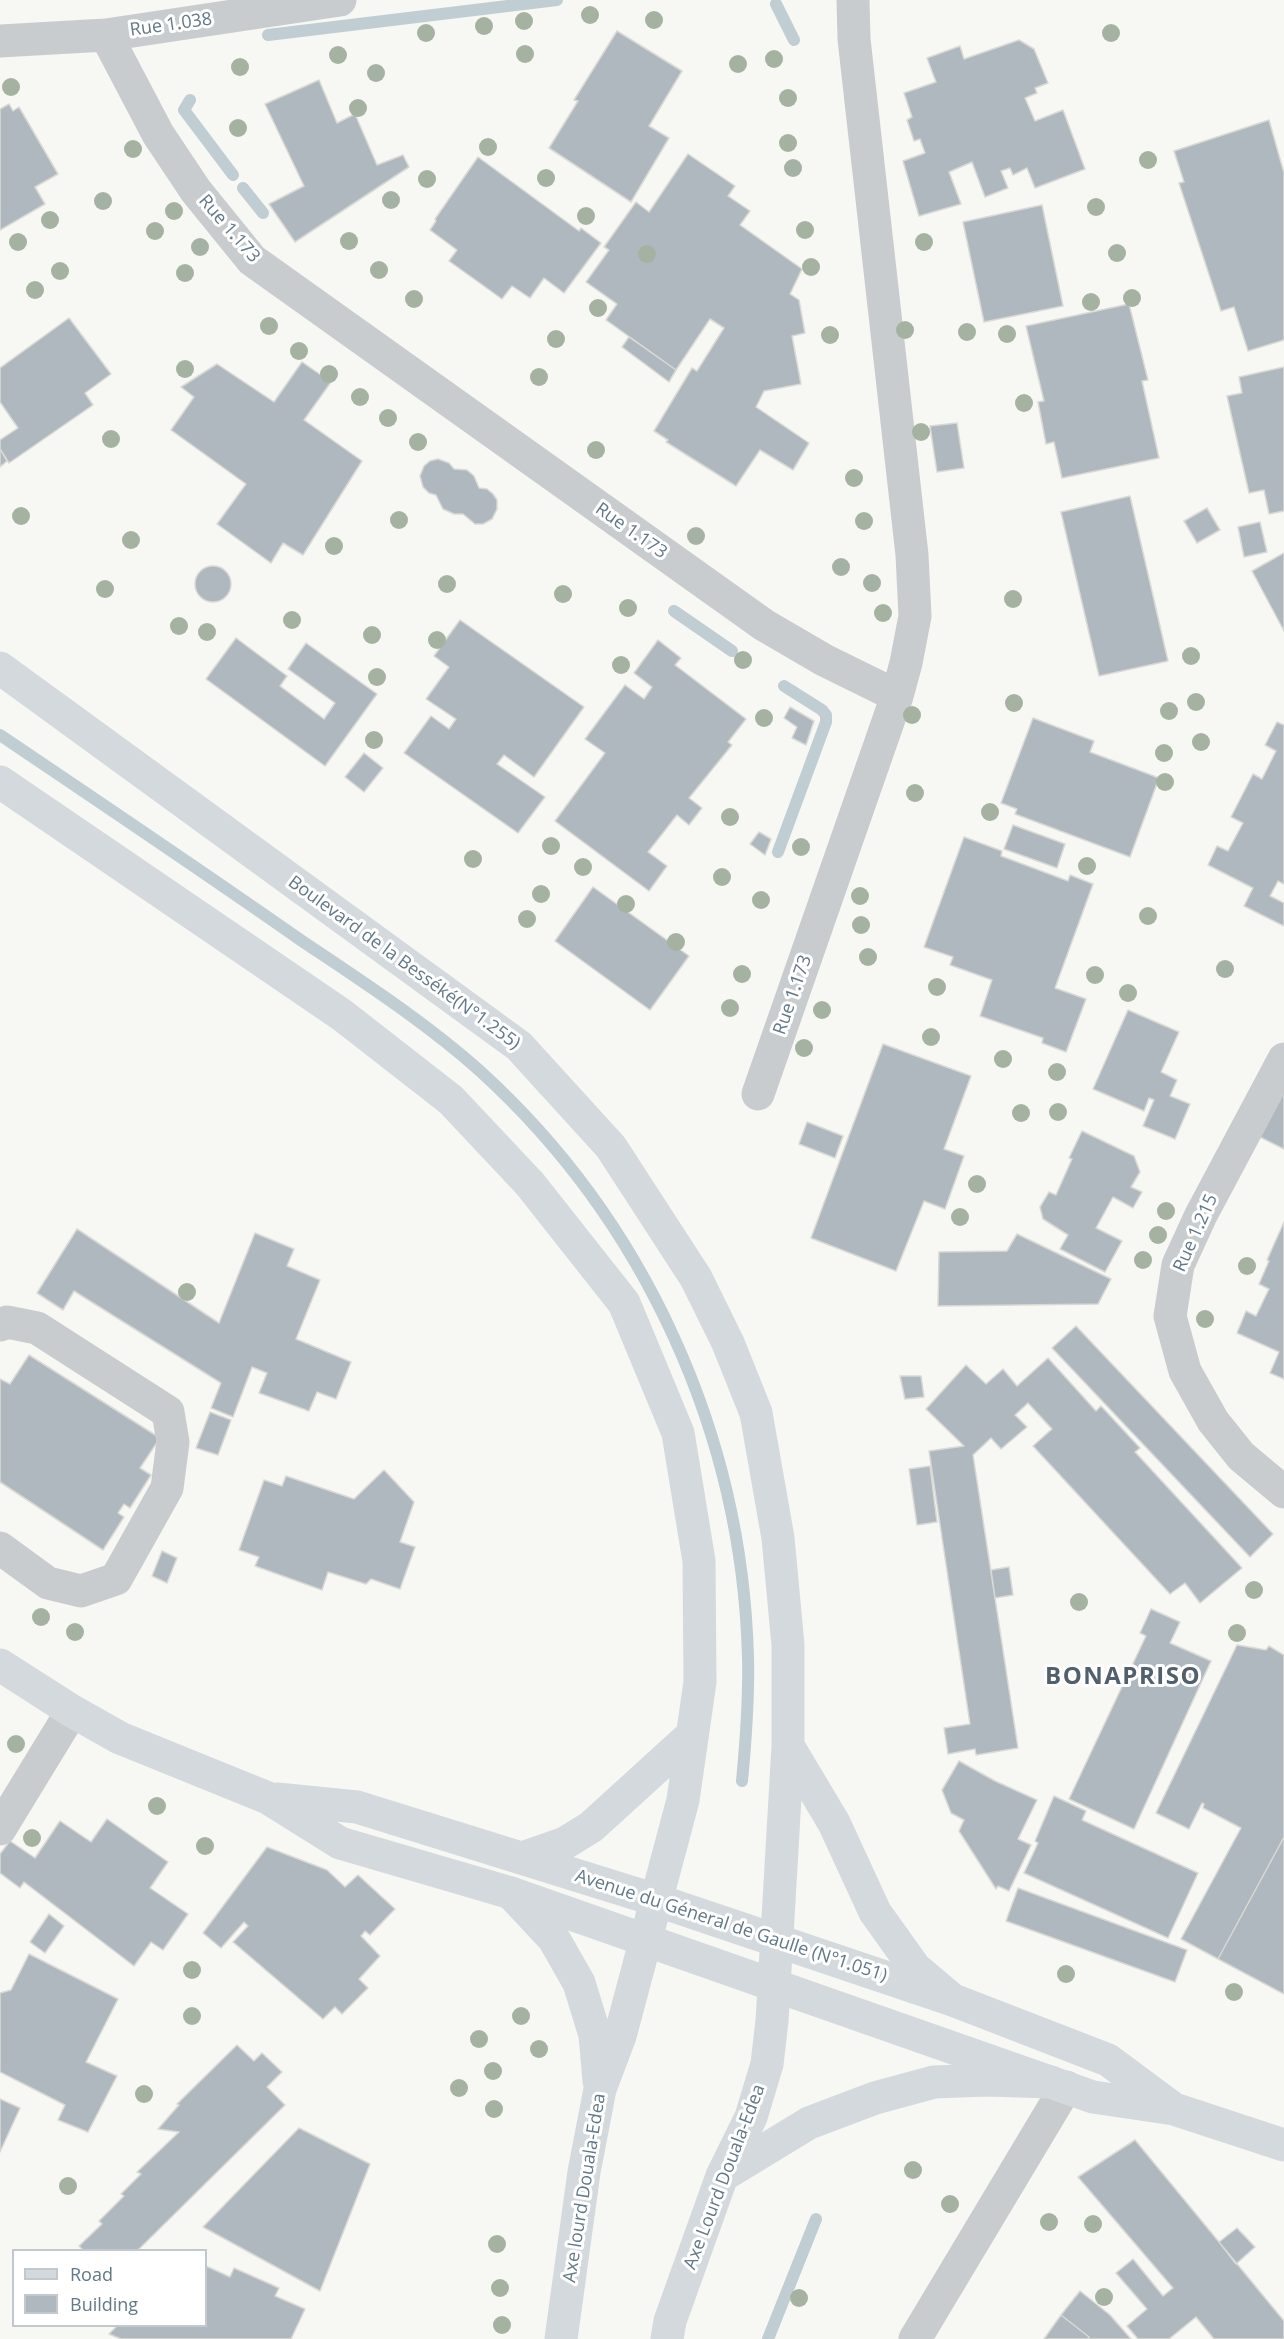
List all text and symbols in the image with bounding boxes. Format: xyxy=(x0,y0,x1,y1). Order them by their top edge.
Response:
street label: Rue 1.038 xyxy=(128,9,214,41)
street label: Rue 1.173 xyxy=(194,191,264,267)
street label: Rue 1.173 xyxy=(591,498,671,564)
street label: Boulevard de la Besséké(N°1.255) xyxy=(284,872,524,1054)
street label: Rue 1.173 xyxy=(769,952,817,1038)
street label: Rue 1.215 xyxy=(1169,1191,1223,1275)
district label: BONAPRISO xyxy=(1045,1663,1201,1691)
street label: Avenue du Géneral de Gaulle (N°1.051) xyxy=(572,1865,890,1987)
street label: Axe Lourd Douala-Edea xyxy=(680,2082,770,2272)
street label: Axe lourd Douala-Edea xyxy=(559,2092,611,2284)
legend xyxy=(12,2249,207,2327)
text: Road xyxy=(70,2262,113,2286)
text: Building xyxy=(70,2292,138,2316)

